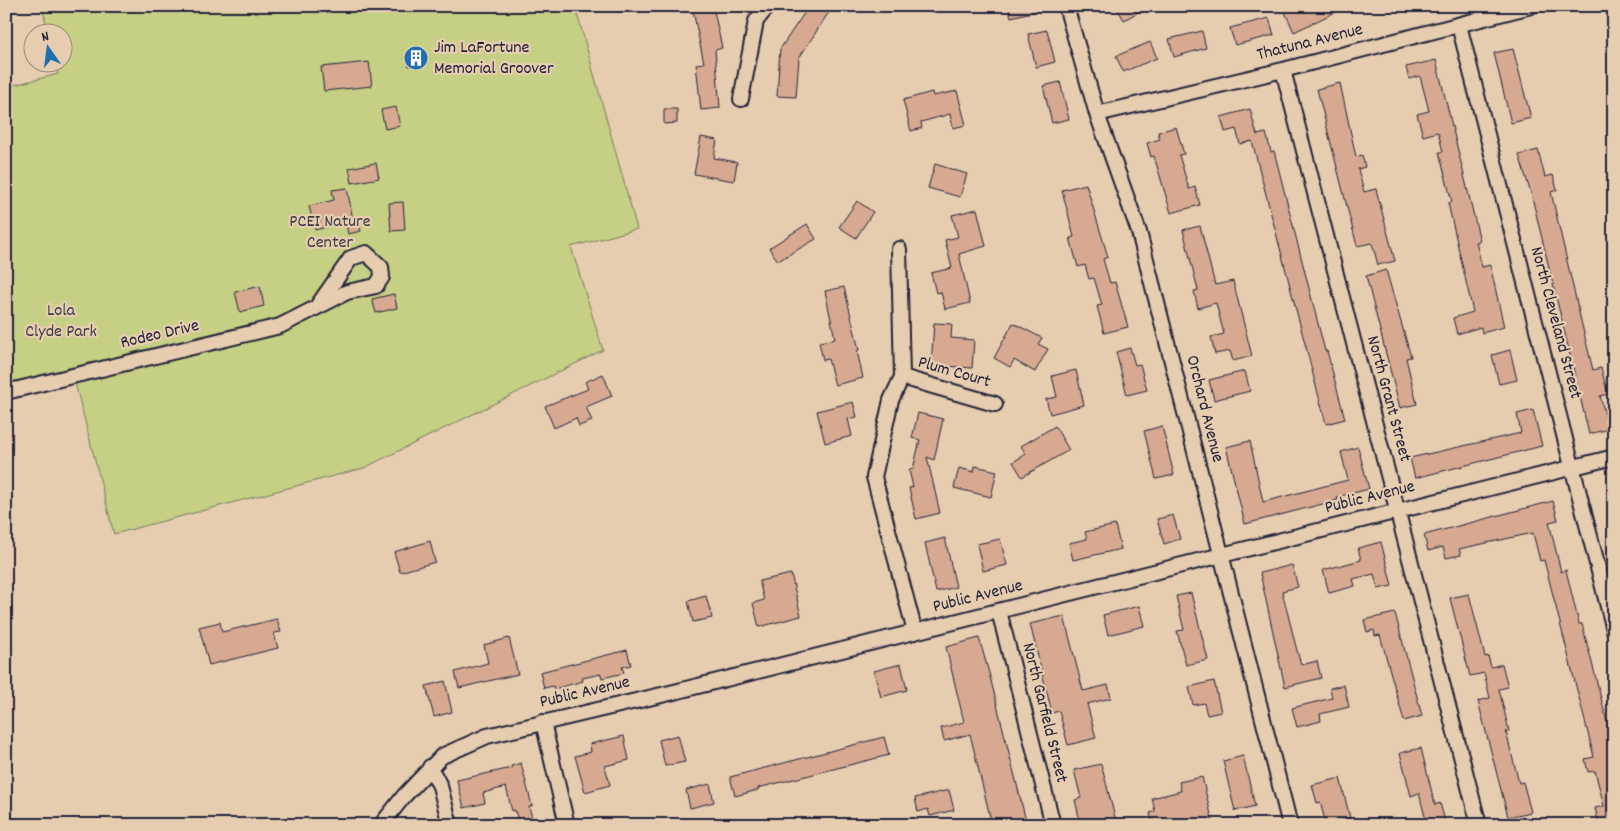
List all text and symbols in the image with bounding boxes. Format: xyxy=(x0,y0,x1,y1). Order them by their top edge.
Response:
street label: Thatuna Avenue xyxy=(1254,18,1366,68)
north arrow xyxy=(22,22,72,72)
text: N xyxy=(40,27,51,48)
place label: Jim LaFortune Memorial Groover xyxy=(434,36,554,82)
building icon: Jim LaFortune Memorial Groover xyxy=(403,45,429,71)
park label: PCEI Nature Center xyxy=(289,210,371,256)
street label: North Cleveland Street xyxy=(1523,244,1587,402)
park label: Lola Clyde Park xyxy=(25,299,97,345)
street label: Rodeo Drive xyxy=(118,314,202,356)
street label: North Grant Street xyxy=(1359,333,1417,465)
street label: Plum Court xyxy=(915,351,994,395)
street label: Orchard Avenue xyxy=(1179,353,1229,465)
street label: Public Avenue xyxy=(1322,475,1418,521)
street label: Public Avenue xyxy=(930,574,1026,620)
street label: North Garfield Street xyxy=(1014,640,1074,786)
street label: Public Avenue xyxy=(537,670,633,716)

